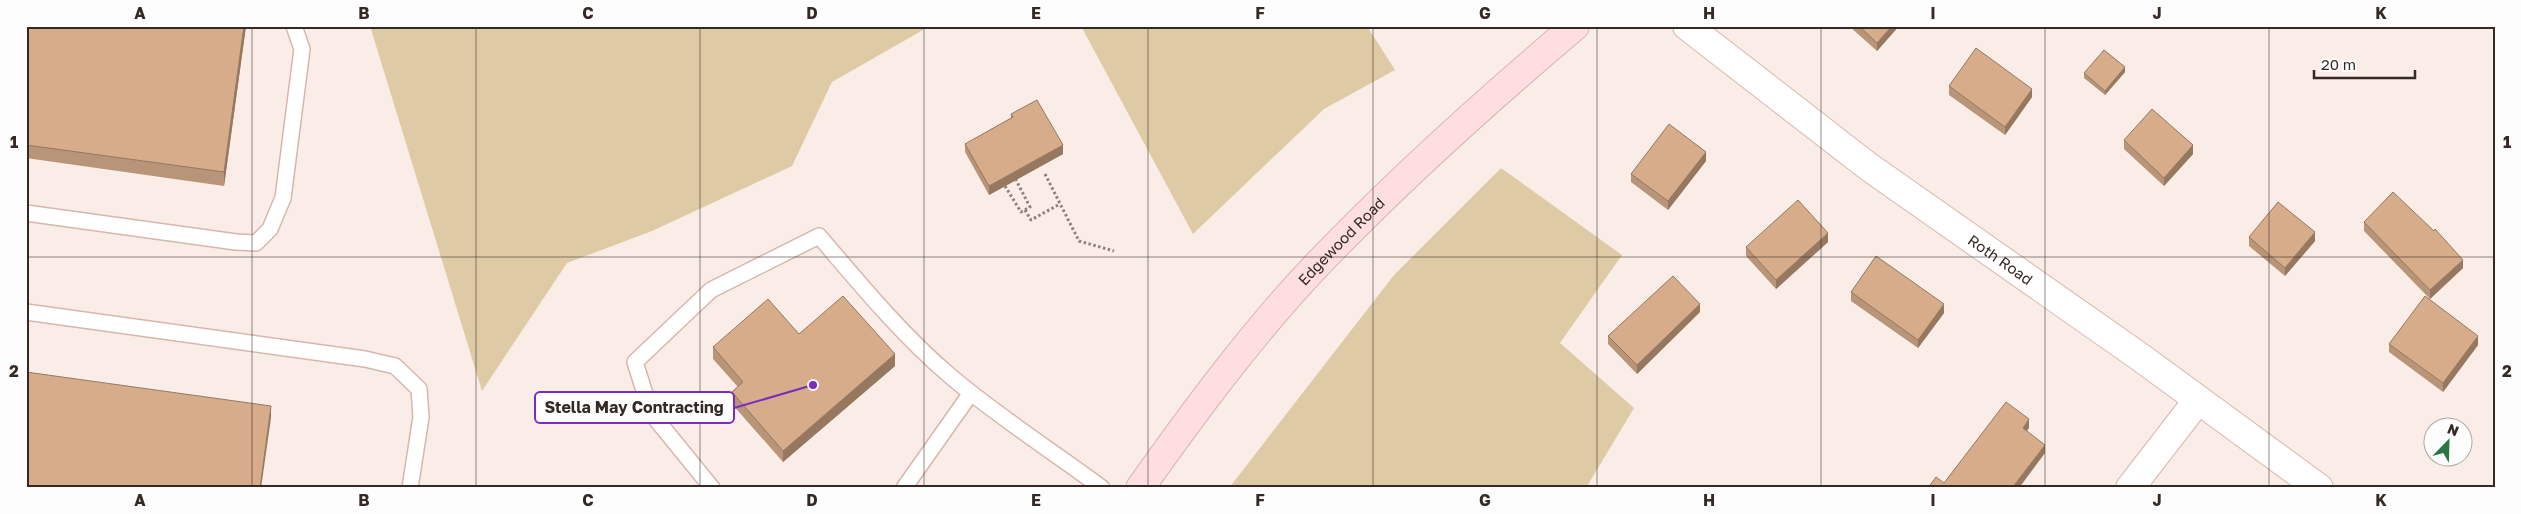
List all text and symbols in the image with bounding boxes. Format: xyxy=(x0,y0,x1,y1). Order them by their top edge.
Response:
text: A xyxy=(134,3,146,23)
text: B xyxy=(358,3,370,23)
text: C xyxy=(582,3,594,23)
text: D xyxy=(806,3,818,23)
text: E xyxy=(1031,3,1041,23)
text: F xyxy=(1255,3,1265,23)
text: G xyxy=(1479,3,1491,23)
text: H xyxy=(1703,3,1715,23)
text: I xyxy=(1930,3,1936,23)
text: J xyxy=(2152,3,2162,23)
text: K xyxy=(2375,3,2387,23)
scale bar xyxy=(2314,48,2415,80)
text: 20 m xyxy=(2321,55,2356,73)
text: 1 xyxy=(10,132,18,152)
text: 1 xyxy=(2503,132,2511,152)
street label: Edgewood Road xyxy=(1294,193,1388,288)
street label: Roth Road xyxy=(1965,230,2036,288)
text: 2 xyxy=(9,361,19,381)
text: 2 xyxy=(2502,361,2512,381)
callout: Stella May Contracting xyxy=(535,392,734,423)
text: Stella May Contracting xyxy=(544,397,724,417)
north arrow xyxy=(2424,416,2474,466)
text: N xyxy=(2445,420,2461,439)
text: A xyxy=(134,490,146,510)
text: B xyxy=(358,490,370,510)
text: C xyxy=(582,490,594,510)
text: D xyxy=(806,490,818,510)
text: E xyxy=(1031,490,1041,510)
text: F xyxy=(1255,490,1265,510)
text: G xyxy=(1479,490,1491,510)
text: H xyxy=(1703,490,1715,510)
text: I xyxy=(1930,490,1936,510)
text: J xyxy=(2152,490,2162,510)
text: K xyxy=(2375,490,2387,510)

